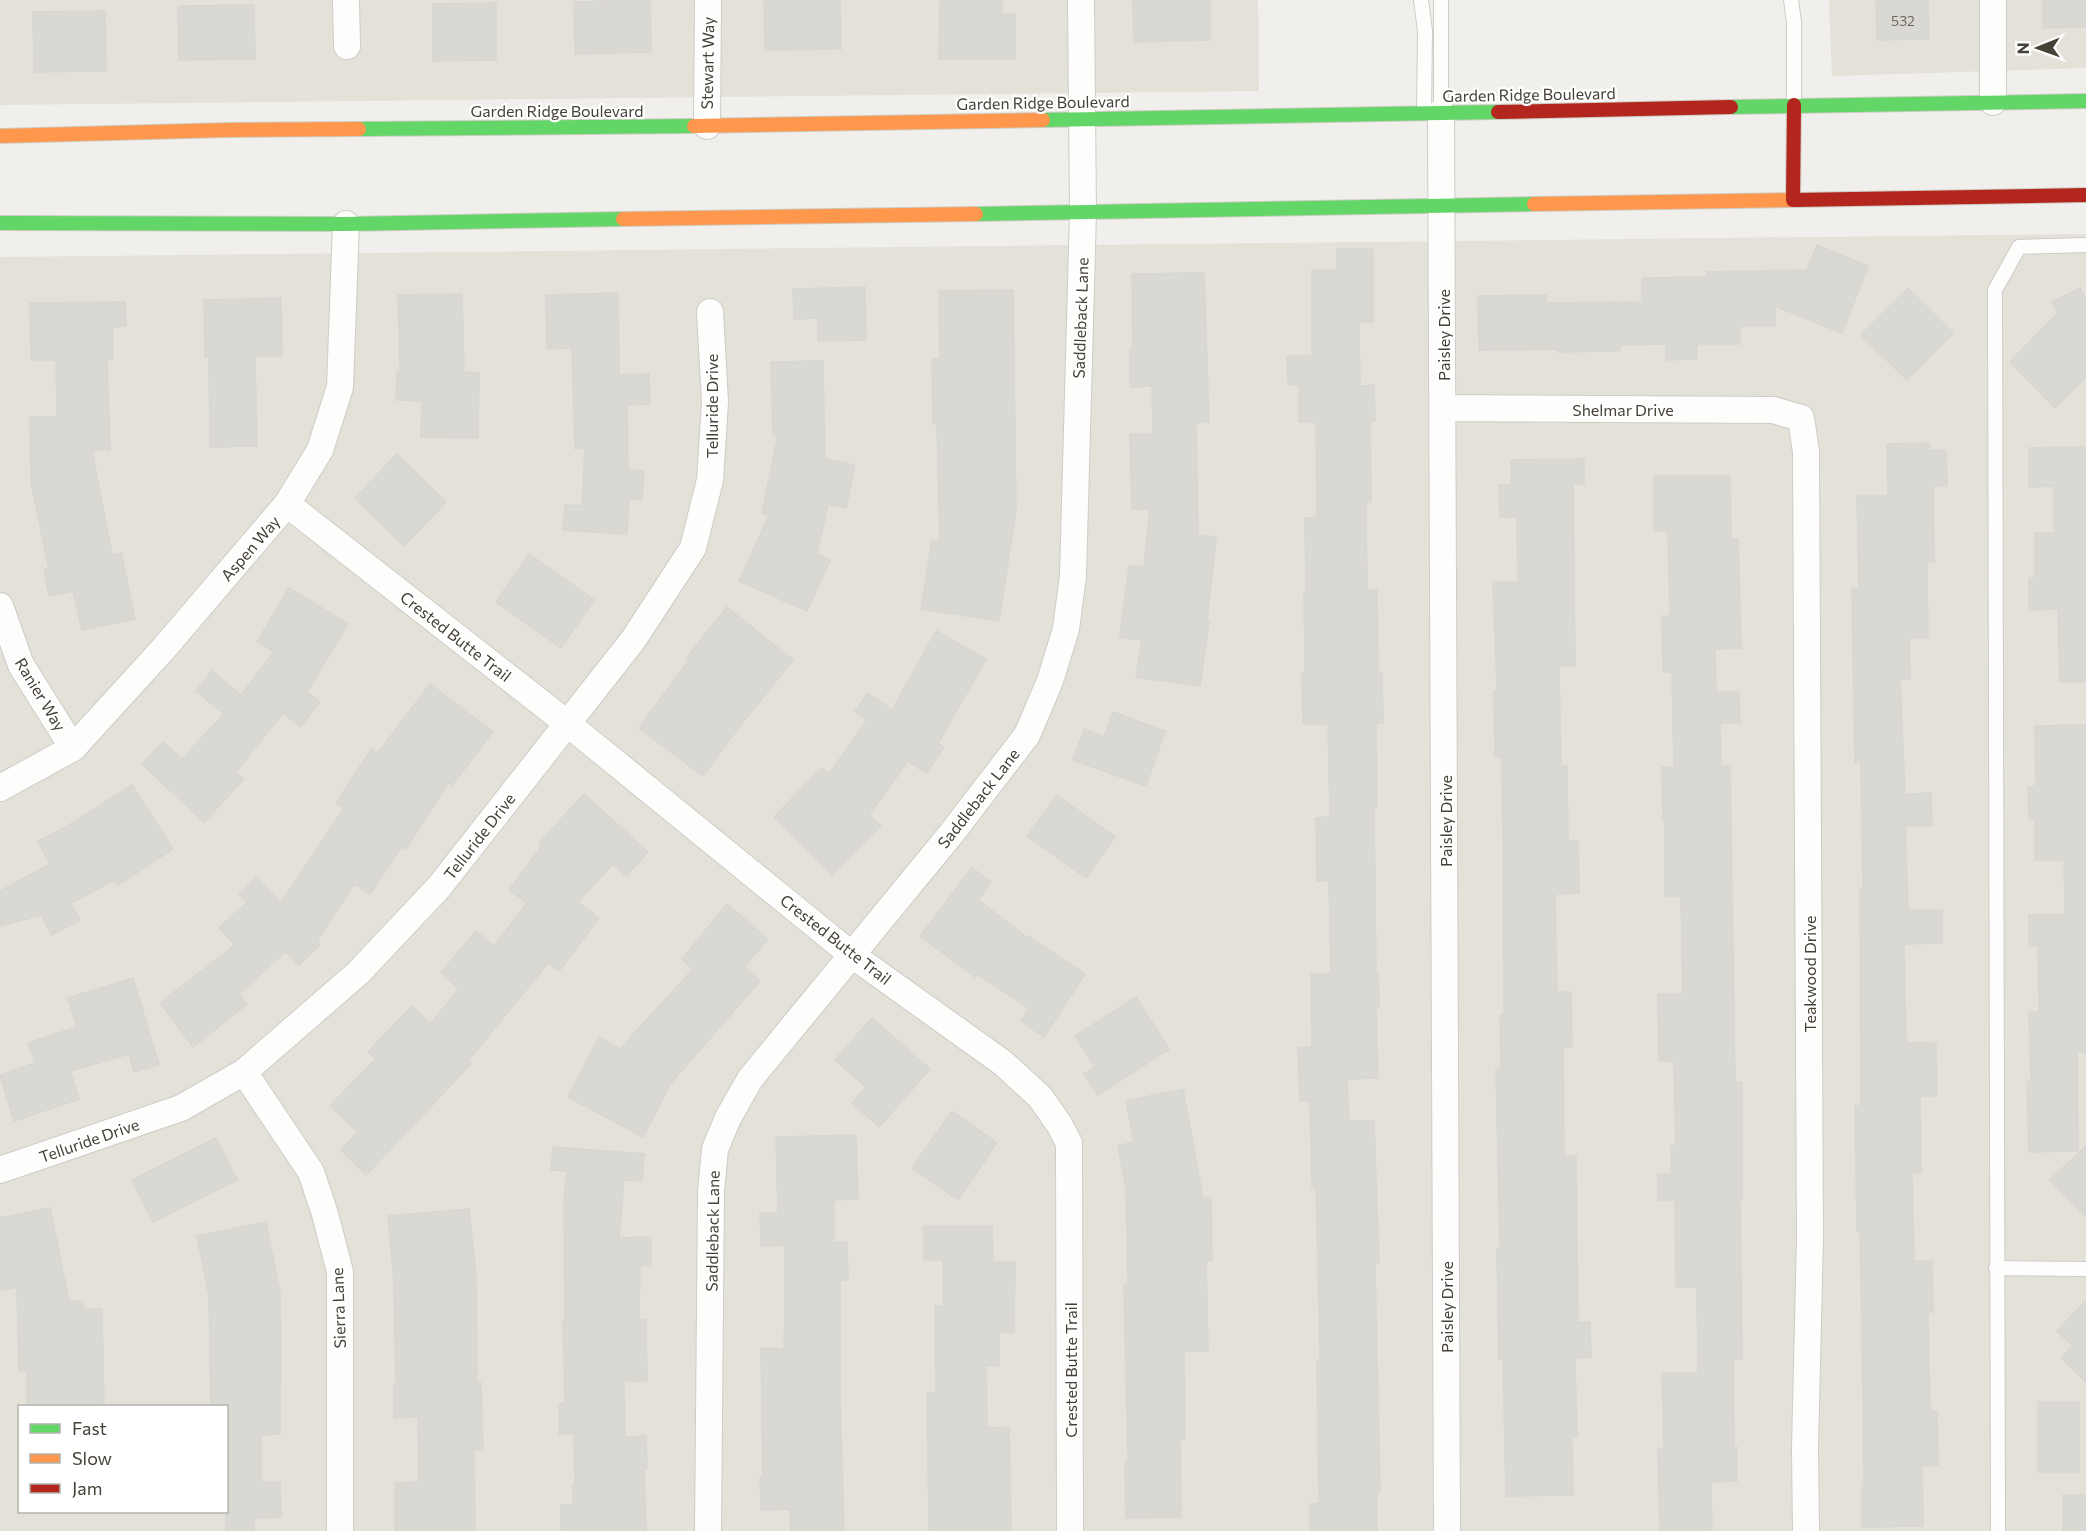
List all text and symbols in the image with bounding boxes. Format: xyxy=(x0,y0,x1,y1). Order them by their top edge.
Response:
house number: 532 xyxy=(1891,12,1915,29)
street label: Stewart Way xyxy=(697,16,717,110)
north arrow xyxy=(2008,18,2068,78)
text: N xyxy=(2013,42,2032,54)
street label: Garden Ridge Boulevard xyxy=(1442,83,1616,105)
street label: Garden Ridge Boulevard xyxy=(956,91,1130,113)
street label: Garden Ridge Boulevard xyxy=(470,101,644,120)
street label: Saddleback Lane xyxy=(1068,257,1092,379)
street label: Paisley Drive xyxy=(1434,289,1453,381)
street label: Telluride Drive xyxy=(702,354,721,458)
street label: Shelmar Drive xyxy=(1572,400,1674,419)
street label: Aspen Way xyxy=(216,511,284,585)
street label: Crested Butte Trail xyxy=(397,587,515,685)
street label: Ranier Way xyxy=(12,654,70,734)
street label: Saddleback Lane xyxy=(933,744,1023,852)
street label: Paisley Drive xyxy=(1436,775,1455,867)
street label: Telluride Drive xyxy=(439,789,519,883)
street label: Crested Butte Trail xyxy=(777,890,895,988)
street label: Teakwood Drive xyxy=(1800,915,1819,1033)
street label: Telluride Drive xyxy=(37,1114,141,1166)
street label: Saddleback Lane xyxy=(701,1170,723,1292)
street label: Paisley Drive xyxy=(1437,1261,1456,1353)
street label: Sierra Lane xyxy=(327,1267,349,1349)
street label: Crested Butte Trail xyxy=(1061,1302,1080,1438)
legend xyxy=(18,1405,228,1513)
text: Fast xyxy=(72,1417,107,1439)
text: Slow xyxy=(72,1447,112,1469)
text: Jam xyxy=(72,1477,102,1499)

